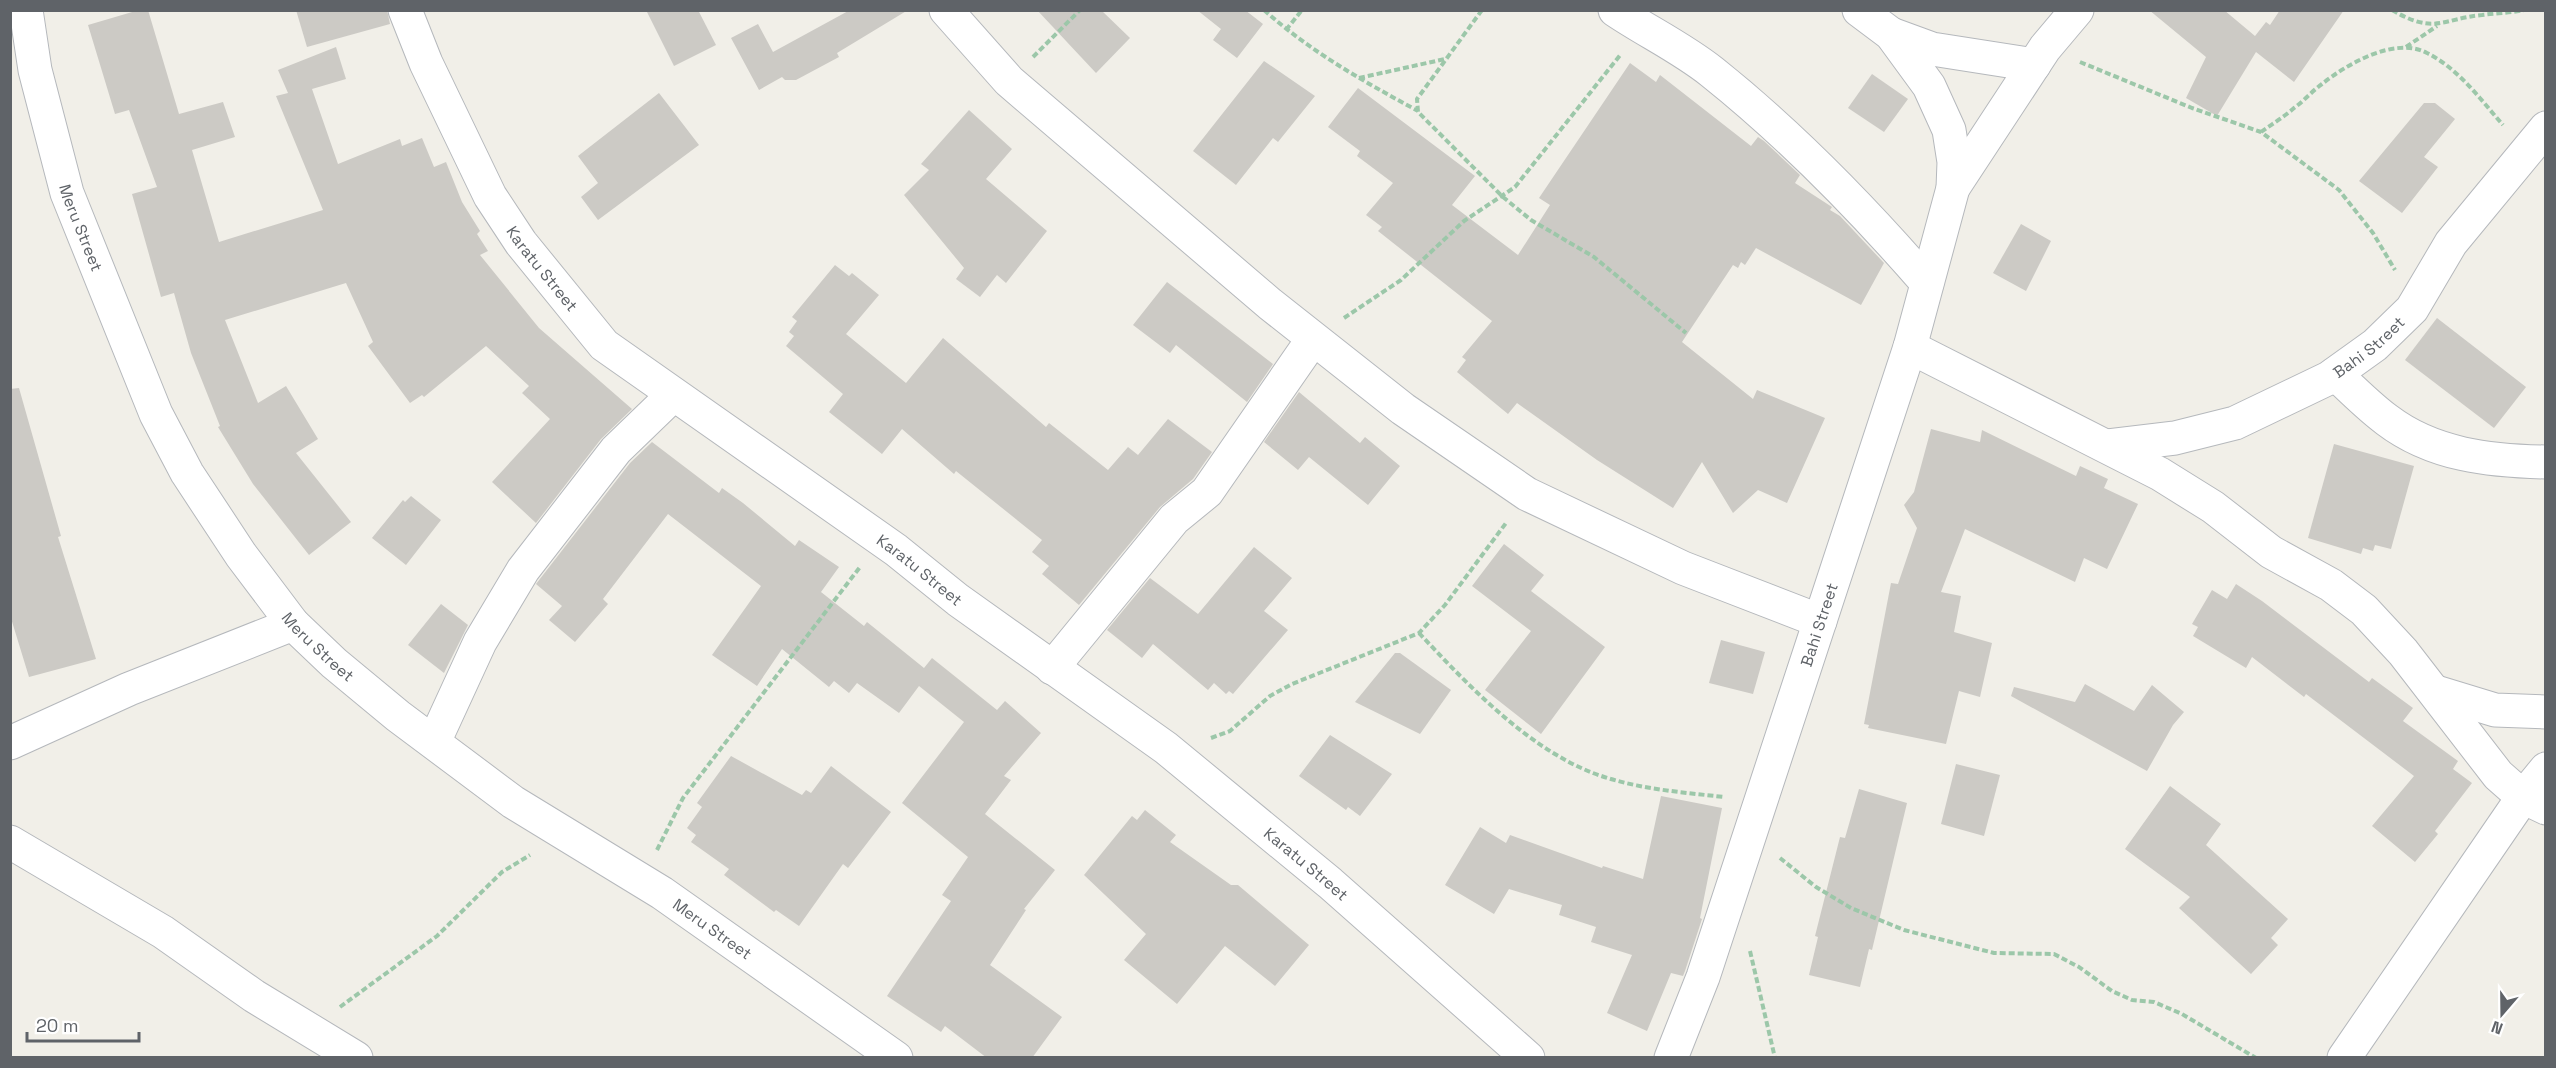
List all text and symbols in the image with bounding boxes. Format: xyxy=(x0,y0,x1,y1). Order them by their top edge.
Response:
street label: Meru Street xyxy=(55,182,108,274)
street label: Karatu Street xyxy=(502,222,583,316)
street label: Bahi Street xyxy=(2329,312,2409,382)
street label: Karatu Street xyxy=(873,529,967,610)
street label: Bahi Street xyxy=(1795,580,1842,669)
street label: Meru Street xyxy=(277,608,359,686)
street label: Karatu Street xyxy=(1260,823,1353,905)
street label: Meru Street xyxy=(669,893,756,964)
north arrow xyxy=(2472,984,2532,1044)
scale bar xyxy=(27,1005,140,1043)
text: 20 m xyxy=(36,1014,79,1037)
text: N xyxy=(2488,1016,2506,1039)

